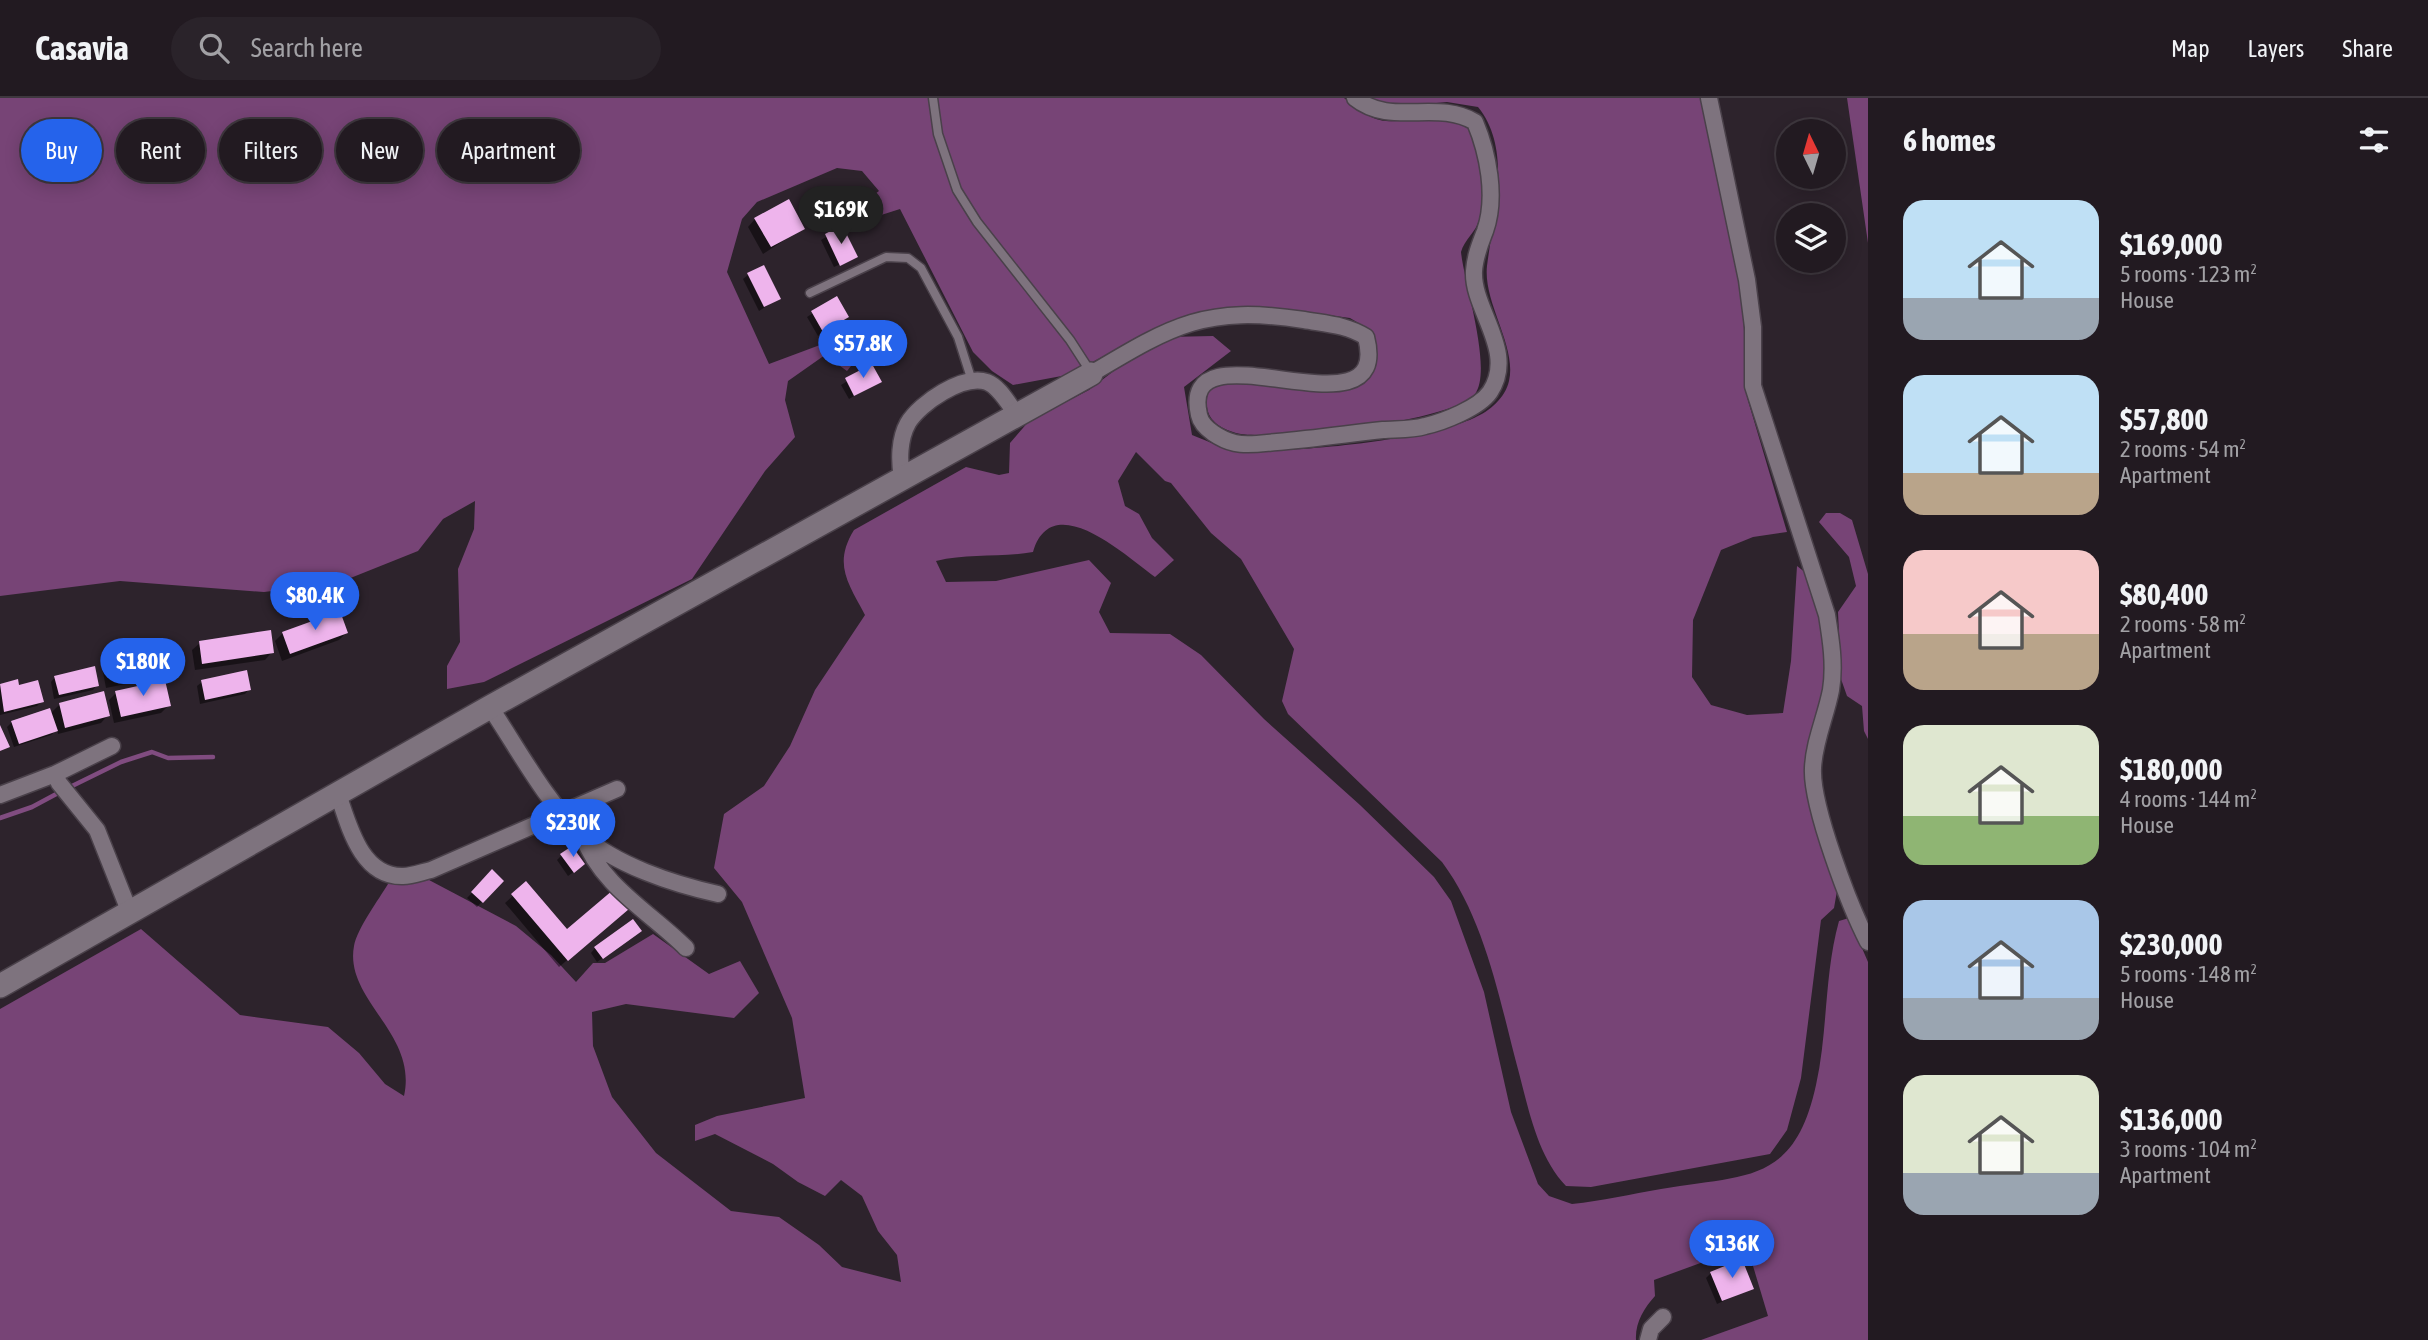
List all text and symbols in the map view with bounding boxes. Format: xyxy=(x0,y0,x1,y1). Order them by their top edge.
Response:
search box xyxy=(171,17,661,80)
text: Casavia xyxy=(35,29,129,67)
icon: search xyxy=(195,29,233,67)
text: Search here xyxy=(251,33,363,63)
text: Map xyxy=(2171,35,2210,62)
text: Layers xyxy=(2248,35,2304,62)
text: Share xyxy=(2342,35,2393,62)
chip: Buy xyxy=(21,119,102,182)
chip: Rent xyxy=(116,119,205,182)
chip: Filters xyxy=(219,119,322,182)
chip: New xyxy=(336,119,423,182)
chip: Apartment xyxy=(437,119,580,182)
north arrow xyxy=(1776,119,1846,189)
map controls xyxy=(1776,119,1846,273)
icon: filters xyxy=(2355,121,2393,159)
text: 6 homes xyxy=(1903,123,1996,157)
pin: $169K xyxy=(792,186,890,246)
text: $169K xyxy=(814,196,868,222)
button: layers xyxy=(1776,203,1846,273)
text: $169,000 xyxy=(2120,227,2223,261)
icon: home xyxy=(1959,228,2043,312)
text: 5 rooms · 123 m² xyxy=(2120,261,2257,287)
text: House xyxy=(2120,287,2174,313)
pin: $57.8K xyxy=(806,320,920,380)
text: $57.8K xyxy=(834,330,892,356)
text: $57,800 xyxy=(2120,402,2208,436)
icon: home xyxy=(1959,403,2043,487)
text: 2 rooms · 54 m² xyxy=(2120,436,2246,462)
text: Apartment xyxy=(2120,462,2211,488)
pin: $80.4K xyxy=(258,573,372,632)
text: $80,400 xyxy=(2120,577,2208,611)
icon: home xyxy=(1959,578,2043,662)
text: $80.4K xyxy=(286,582,344,608)
text: 2 rooms · 58 m² xyxy=(2120,611,2246,637)
text: Apartment xyxy=(2120,637,2211,663)
pin: $180K xyxy=(94,638,192,698)
text: $180K xyxy=(116,648,170,674)
text: $180,000 xyxy=(2120,752,2223,786)
icon: home xyxy=(1959,753,2043,837)
text: 4 rooms · 144 m² xyxy=(2120,786,2257,812)
pin: $230K xyxy=(524,800,622,859)
text: $230K xyxy=(546,809,600,835)
text: House xyxy=(2120,812,2174,838)
text: $230,000 xyxy=(2120,927,2223,961)
icon: home xyxy=(1959,928,2043,1012)
text: 5 rooms · 148 m² xyxy=(2120,961,2257,987)
text: House xyxy=(2120,987,2174,1013)
text: $136,000 xyxy=(2120,1102,2223,1136)
icon: home xyxy=(1959,1103,2043,1187)
text: 3 rooms · 104 m² xyxy=(2120,1136,2257,1162)
text: Apartment xyxy=(2120,1162,2211,1188)
pin: $136K xyxy=(1683,1220,1781,1280)
text: $136K xyxy=(1705,1230,1759,1256)

